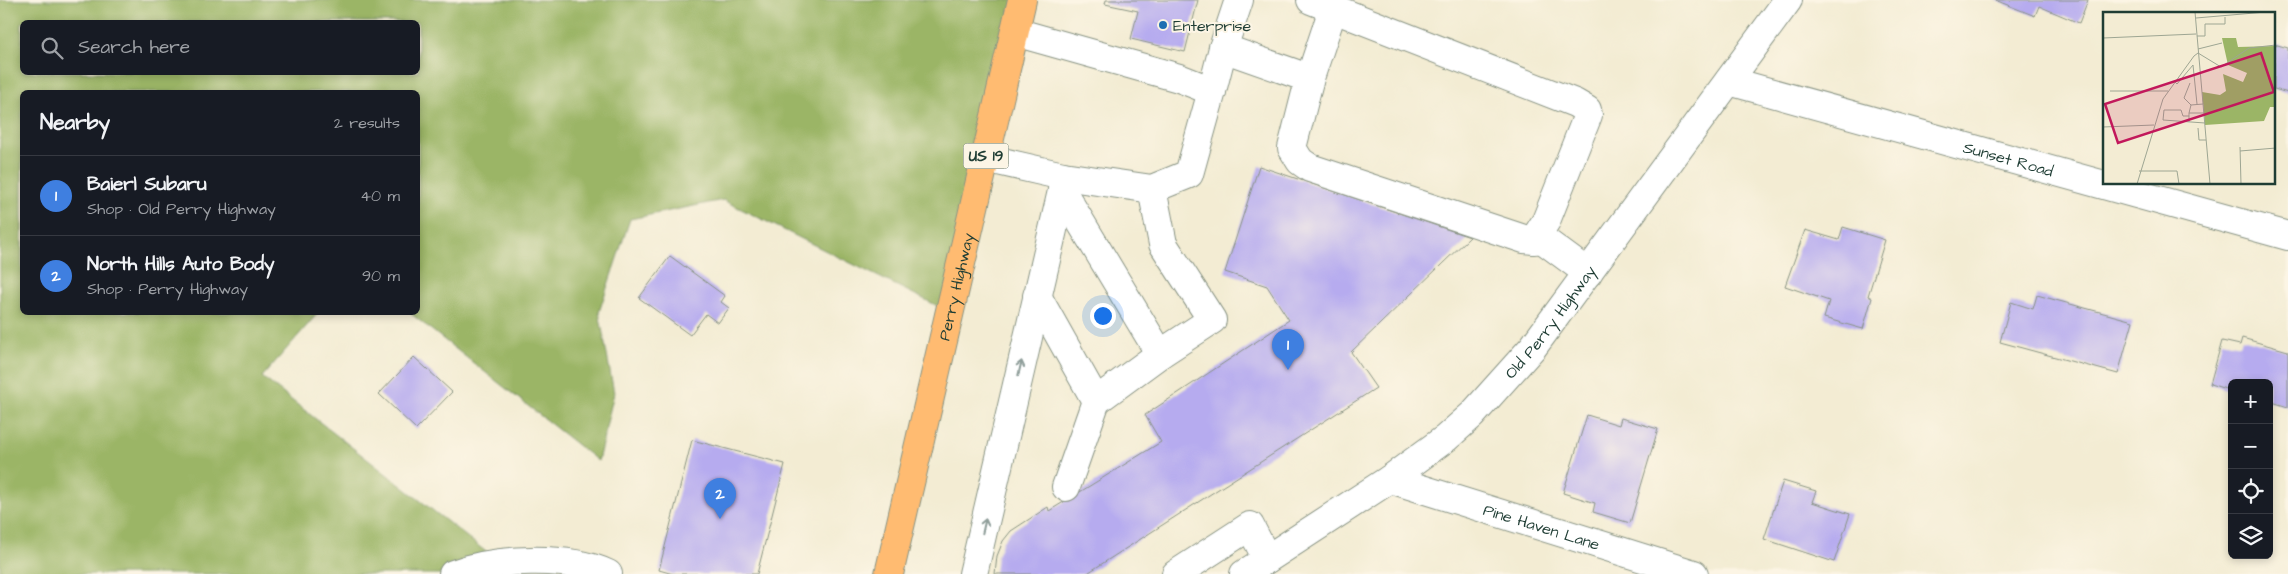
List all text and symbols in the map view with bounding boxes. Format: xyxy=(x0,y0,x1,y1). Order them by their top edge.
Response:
inset map xyxy=(2103,12,2276,185)
place label: Enterprise xyxy=(1173,15,1252,37)
marker: Enterprise xyxy=(1157,19,1169,31)
search box xyxy=(20,20,420,75)
icon: search xyxy=(38,34,66,62)
text: Search here xyxy=(78,34,190,61)
text: Nearby xyxy=(40,108,110,137)
text: 2 results xyxy=(334,112,400,134)
street label: Sunset Road xyxy=(1961,136,2056,182)
road number: US 19 xyxy=(964,144,1008,168)
text: Baierl Subaru xyxy=(87,171,207,198)
text: 1 xyxy=(55,185,57,207)
text: 40 m xyxy=(360,185,400,207)
text: Shop · Old Perry Highway xyxy=(87,198,276,220)
street label: Perry Highway xyxy=(933,231,981,343)
text: North Hills Auto Body xyxy=(87,251,274,278)
street label: Old Perry Highway xyxy=(1500,261,1602,384)
text: 2 xyxy=(51,265,61,287)
text: 90 m xyxy=(362,265,400,287)
text: Shop · Perry Highway xyxy=(87,278,248,300)
your location xyxy=(1090,303,1116,329)
pin: 1 xyxy=(1272,329,1304,370)
one-way arrow xyxy=(1016,361,1025,377)
map controls xyxy=(2228,379,2273,559)
button: + xyxy=(2228,379,2273,424)
button: − xyxy=(2228,424,2273,469)
button: locate xyxy=(2228,469,2273,514)
pin: 2 xyxy=(704,478,736,519)
street label: Pine Haven Lane xyxy=(1481,499,1603,556)
button: layers xyxy=(2228,514,2273,559)
one-way arrow xyxy=(980,519,989,535)

